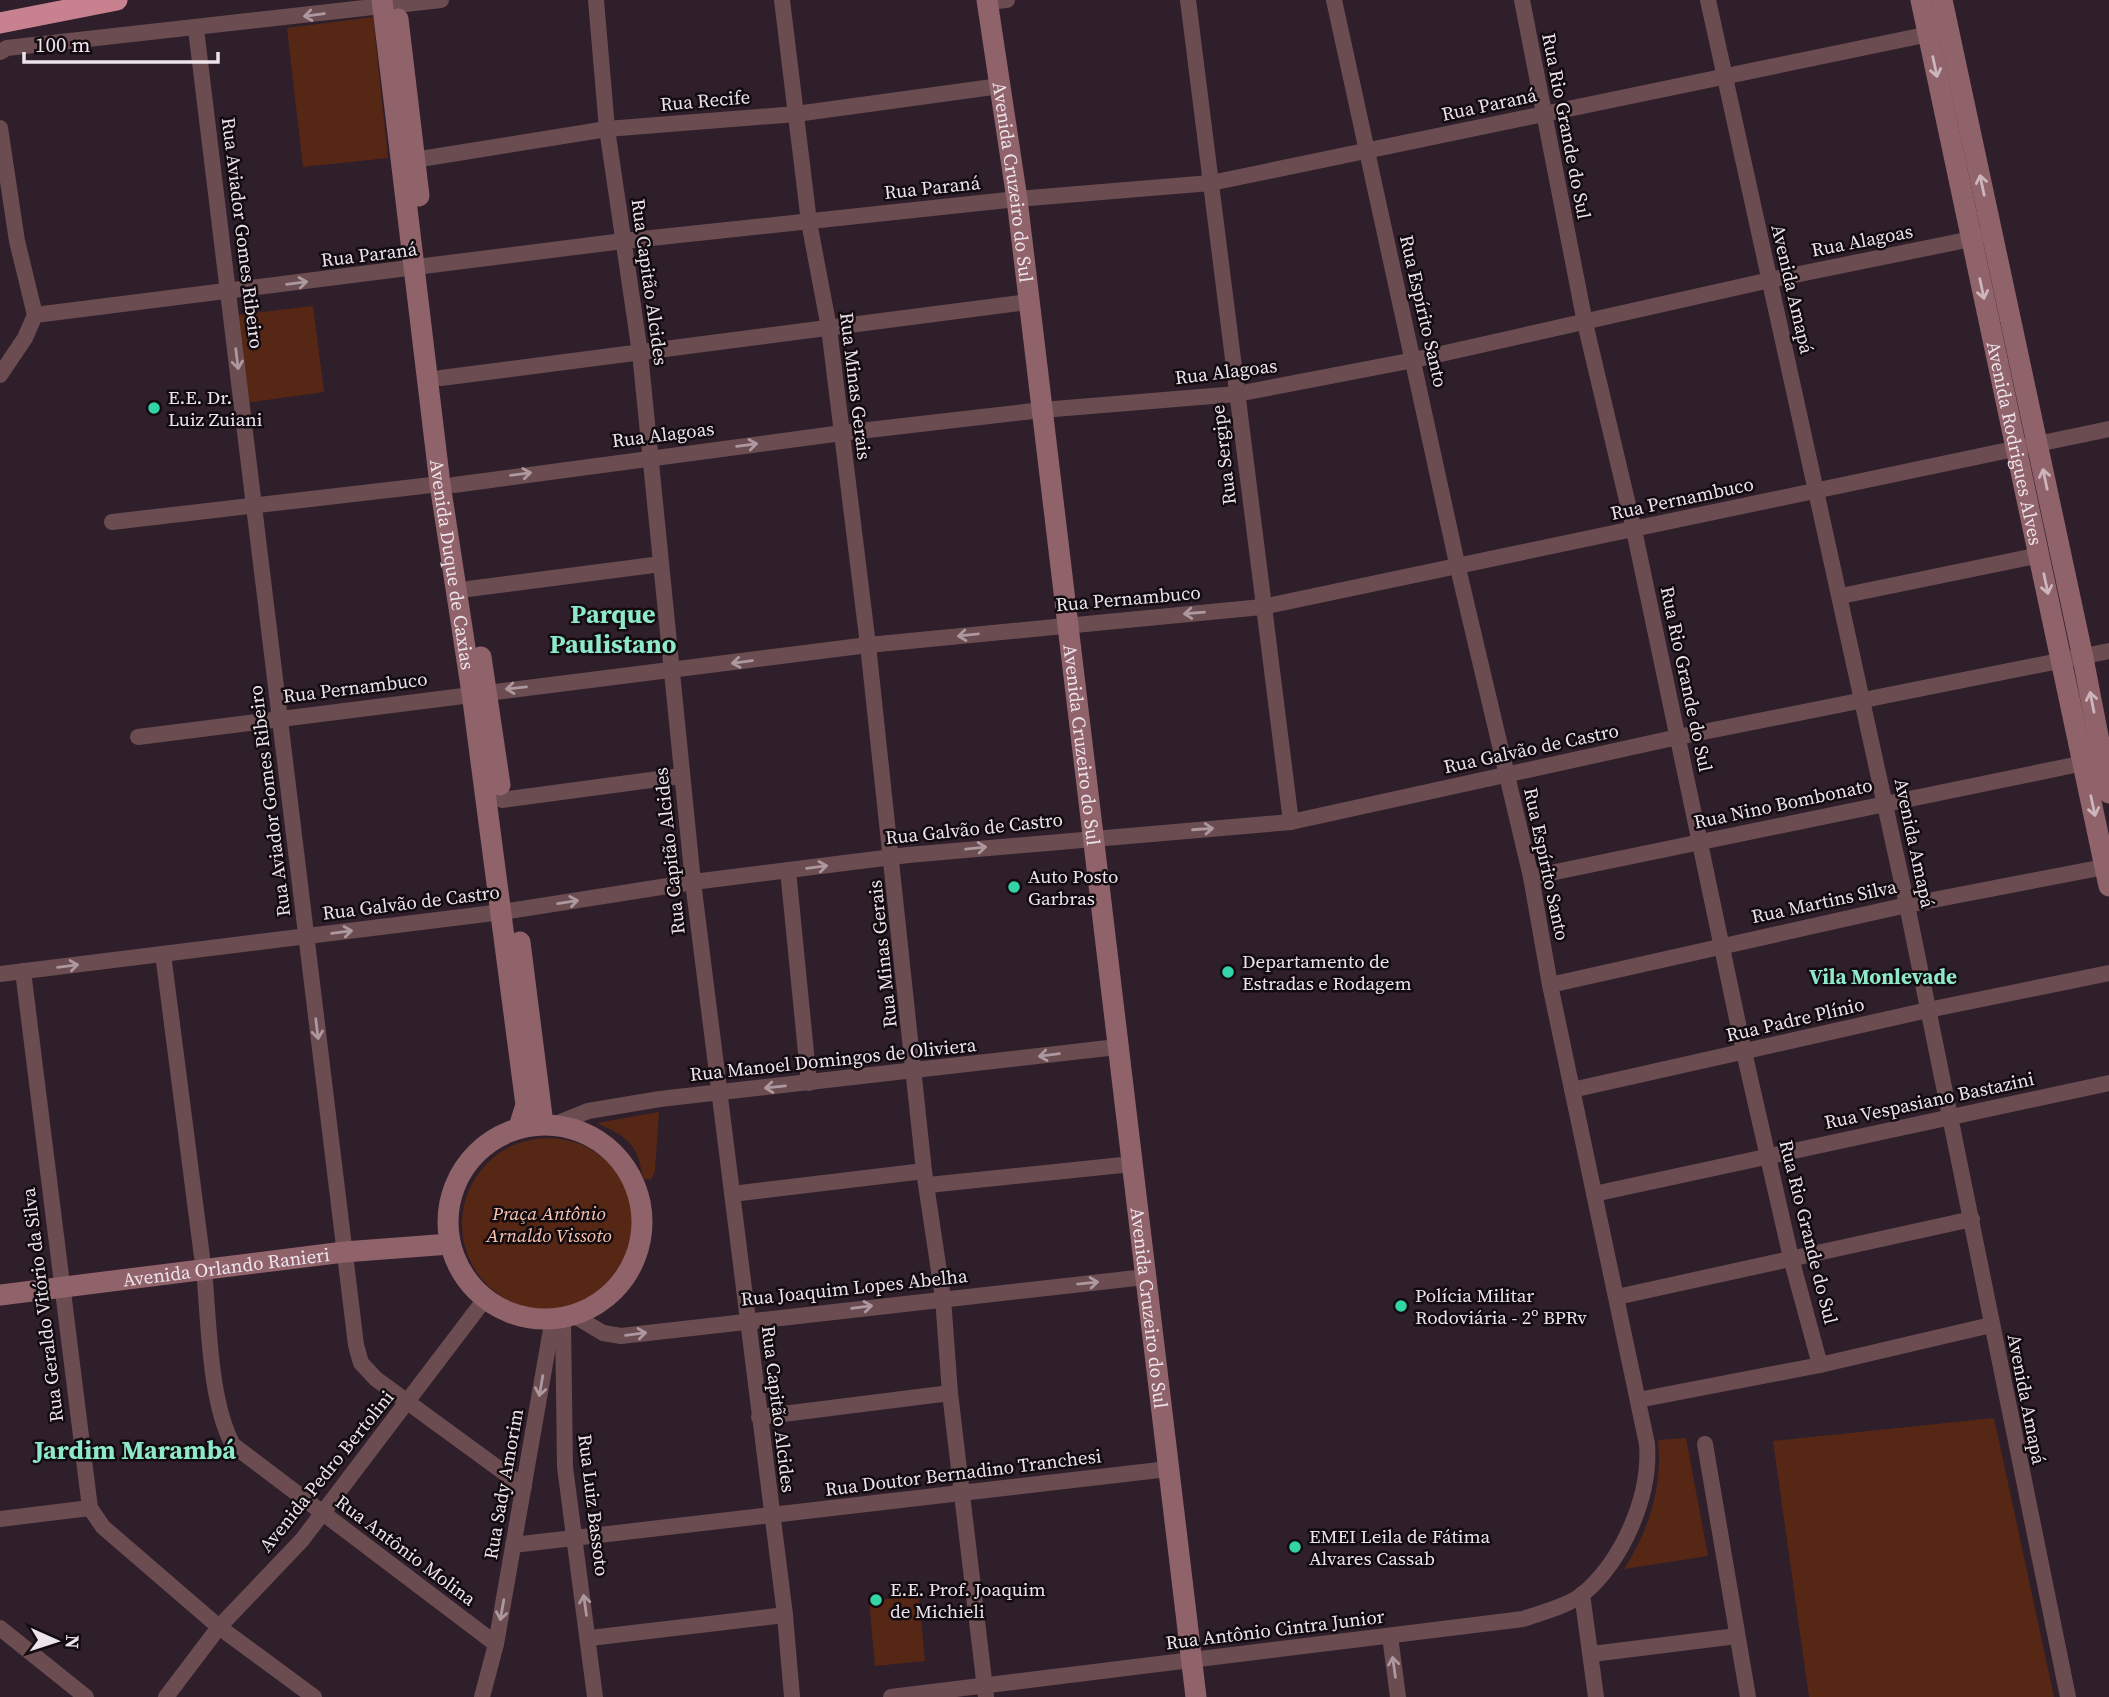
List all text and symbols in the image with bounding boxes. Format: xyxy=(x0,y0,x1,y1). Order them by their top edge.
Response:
one-way arrow xyxy=(304,8,326,21)
scale bar xyxy=(24,21,219,65)
text: 100 m xyxy=(35,30,90,59)
street label: Rua Rio Grande do Sul xyxy=(1536,31,1598,222)
one-way arrow xyxy=(1929,55,1943,78)
street label: Avenida Cruzeiro do Sul xyxy=(987,80,1040,284)
street label: Rua Paraná xyxy=(1439,81,1539,127)
street label: Rua Recife xyxy=(659,83,751,117)
street label: Rua Aviador Gomes Ribeiro xyxy=(216,116,270,350)
street label: Rua Paraná xyxy=(883,169,982,205)
one-way arrow xyxy=(1975,174,1989,197)
street label: Rua Capitão Alcides xyxy=(625,197,675,367)
street label: Rua Alagoas xyxy=(1809,217,1915,263)
street label: Avenida Amapá xyxy=(1765,222,1821,357)
street label: Rua Espírito Santo xyxy=(1394,232,1454,390)
street label: Rua Paraná xyxy=(319,235,419,273)
one-way arrow xyxy=(285,277,308,290)
one-way arrow xyxy=(1976,277,1990,300)
street label: Rua Minas Gerais xyxy=(834,311,878,461)
street label: Avenida Rodrigues Alves xyxy=(1981,339,2049,547)
one-way arrow xyxy=(231,347,244,370)
street label: Rua Alagoas xyxy=(1173,352,1279,390)
place label: E.E. Dr. Luiz Zuiani xyxy=(168,384,263,432)
marker: E.E. Dr. Luiz Zuiani xyxy=(146,400,162,416)
street label: Rua Sergipe xyxy=(1204,403,1242,507)
street label: Rua Alagoas xyxy=(610,415,716,453)
one-way arrow xyxy=(735,438,757,451)
street label: Avenida Duque de Caxias xyxy=(424,458,481,672)
one-way arrow xyxy=(509,467,532,480)
one-way arrow xyxy=(2037,468,2051,491)
street label: Rua Pernambuco xyxy=(1608,470,1756,526)
one-way arrow xyxy=(2039,572,2053,595)
street label: Rua Pernambuco xyxy=(1054,579,1202,617)
street label: Rua Rio Grande do Sul xyxy=(1655,584,1719,774)
district label: Parque Paulistano xyxy=(549,596,677,662)
one-way arrow xyxy=(1184,607,1206,620)
one-way arrow xyxy=(957,628,980,641)
street label: Avenida Cruzeiro do Sul xyxy=(1057,643,1107,847)
one-way arrow xyxy=(731,656,754,669)
street label: Rua Pernambuco xyxy=(281,665,429,709)
one-way arrow xyxy=(505,682,528,695)
street label: Rua Aviador Gomes Ribeiro xyxy=(242,684,296,918)
one-way arrow xyxy=(2085,691,2098,714)
street label: Rua Galvão de Castro xyxy=(1441,717,1621,779)
street label: Rua Capitão Alcides xyxy=(647,766,691,936)
street label: Rua Nino Bombonato xyxy=(1691,771,1875,835)
street label: Avenida Amapá xyxy=(1889,776,1942,911)
street label: Rua Espírito Santo xyxy=(1518,785,1576,943)
one-way arrow xyxy=(2086,794,2100,817)
street label: Rua Galvão de Castro xyxy=(884,806,1064,850)
one-way arrow xyxy=(1191,822,1213,835)
one-way arrow xyxy=(964,842,987,855)
one-way arrow xyxy=(805,860,828,873)
place label: Auto Posto Garbras xyxy=(1028,863,1118,911)
street label: Rua Martins Silva xyxy=(1749,873,1899,929)
street label: Rua Galvão de Castro xyxy=(321,878,501,926)
street label: Rua Minas Gerais xyxy=(861,879,903,1029)
marker: Auto Posto Garbras xyxy=(1006,879,1022,895)
one-way arrow xyxy=(556,895,579,908)
one-way arrow xyxy=(330,926,353,939)
place label: Departamento de Estradas e Rodagem xyxy=(1242,948,1412,996)
one-way arrow xyxy=(56,959,79,972)
district label: Vila Monlevade xyxy=(1809,962,1957,991)
marker: Departamento de Estradas e Rodagem xyxy=(1220,964,1236,980)
street label: Rua Padre Plínio xyxy=(1723,990,1867,1048)
one-way arrow xyxy=(311,1017,324,1040)
street label: Rua Manoel Domingos de Oliviera xyxy=(688,1031,978,1087)
one-way arrow xyxy=(1038,1049,1061,1062)
street label: Rua Vespasiano Bastazini xyxy=(1822,1065,2037,1135)
one-way arrow xyxy=(764,1081,786,1094)
street label: Rua Rio Grande do Sul xyxy=(1774,1137,1845,1327)
street label: Rua Geraldo Vitório da Silva xyxy=(15,1186,69,1424)
park label: Praça Antônio Arnaldo Vissoto xyxy=(485,1200,612,1248)
street label: Avenida Cruzeiro do Sul xyxy=(1125,1206,1174,1410)
street label: Avenida Orlando Ranieri xyxy=(121,1241,332,1293)
street label: Rua Joaquim Lopes Abelha xyxy=(739,1262,969,1312)
one-way arrow xyxy=(1076,1276,1099,1289)
place label: Polícia Militar Rodoviária - 2º BPRv xyxy=(1415,1282,1587,1330)
marker: Polícia Militar Rodoviária - 2º BPRv xyxy=(1393,1298,1409,1314)
one-way arrow xyxy=(850,1301,872,1314)
street label: Rua Capitão Alcides xyxy=(756,1324,802,1494)
one-way arrow xyxy=(624,1327,646,1340)
street label: Avenida Amapá xyxy=(2002,1332,2052,1467)
one-way arrow xyxy=(534,1374,547,1397)
street label: Avenida Pedro Bertolini xyxy=(253,1384,400,1557)
street label: Rua Sady Amorim xyxy=(477,1407,529,1561)
district label: Jardim Marambá xyxy=(32,1432,236,1468)
street label: Rua Luiz Bassoto xyxy=(572,1432,616,1578)
street label: Rua Doutor Bernadino Tranchesi xyxy=(823,1442,1103,1502)
street label: Rua Antônio Molina xyxy=(330,1489,482,1612)
place label: EMEI Leila de Fátima Alvares Cassab xyxy=(1309,1523,1491,1571)
marker: EMEI Leila de Fátima Alvares Cassab xyxy=(1287,1539,1303,1555)
place label: E.E. Prof. Joaquim de Michieli xyxy=(890,1576,1046,1624)
marker: E.E. Prof. Joaquim de Michieli xyxy=(868,1592,884,1608)
one-way arrow xyxy=(579,1594,592,1617)
one-way arrow xyxy=(495,1598,508,1621)
street label: Rua Antônio Cintra Junior xyxy=(1164,1603,1386,1655)
north arrow xyxy=(21,1606,91,1676)
text: N xyxy=(60,1634,86,1650)
one-way arrow xyxy=(1387,1656,1400,1678)

